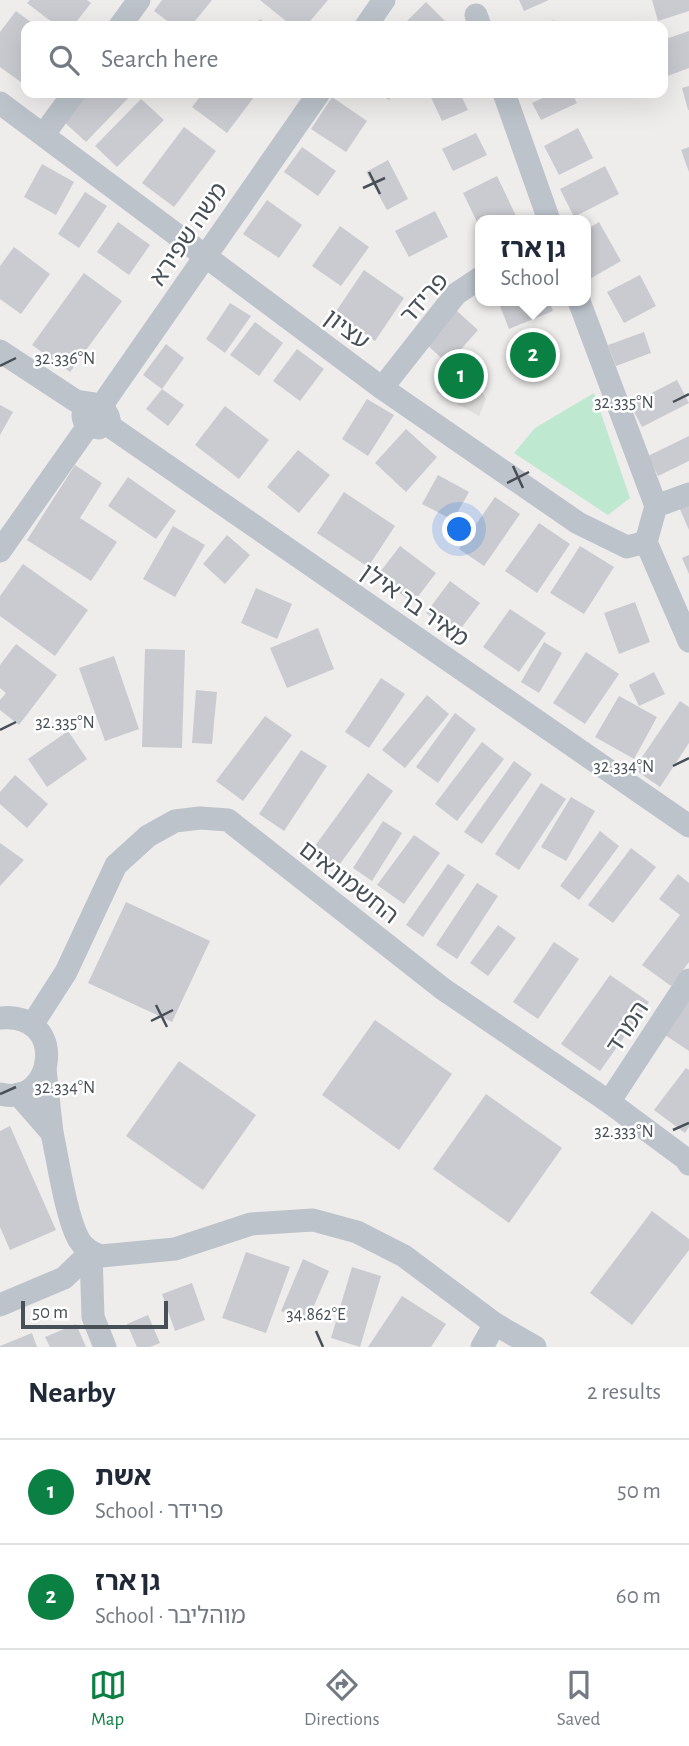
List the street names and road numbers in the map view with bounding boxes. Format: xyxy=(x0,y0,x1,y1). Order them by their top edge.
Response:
street label: משה שפירא xyxy=(146,179,232,290)
street label: פרידר xyxy=(396,269,453,329)
street label: עציון xyxy=(319,305,373,354)
street label: מאיר בר אילן xyxy=(356,560,473,652)
street label: החשמונאים xyxy=(294,837,402,929)
street label: המרד xyxy=(602,997,653,1058)

